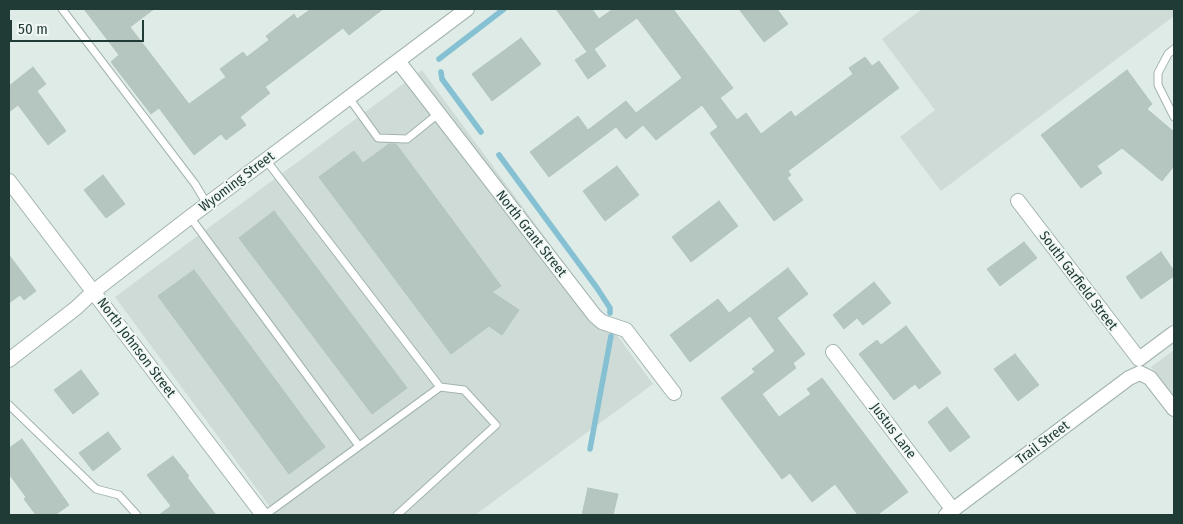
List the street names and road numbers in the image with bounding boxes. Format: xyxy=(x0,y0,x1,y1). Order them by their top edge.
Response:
street label: Wyoming Street xyxy=(196,148,278,216)
street label: North Grant Street xyxy=(492,187,570,281)
street label: South Garfield Street xyxy=(1035,228,1121,334)
street label: North Johnson Street xyxy=(93,295,179,401)
street label: Justus Lane xyxy=(867,400,919,462)
street label: Trail Street xyxy=(1013,418,1073,468)

